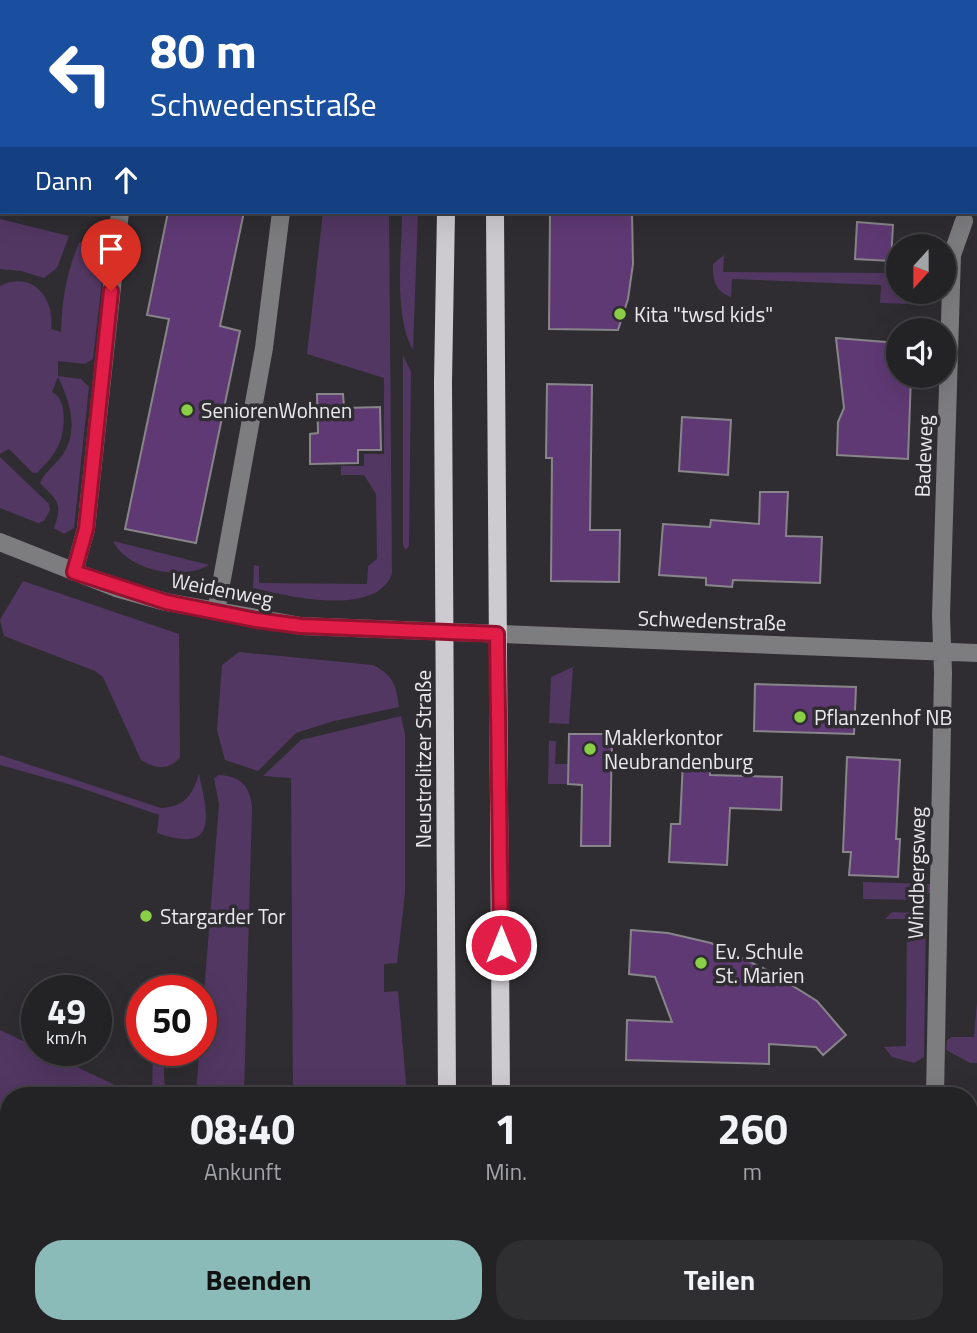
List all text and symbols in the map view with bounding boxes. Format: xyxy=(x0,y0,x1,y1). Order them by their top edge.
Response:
text: 80 m xyxy=(150,12,257,87)
icon: left xyxy=(35,28,126,119)
text: Schwedenstraße xyxy=(150,80,377,128)
text: Dann xyxy=(35,161,93,200)
icon: ahead xyxy=(107,161,145,199)
pin xyxy=(81,219,141,291)
icon: arrive xyxy=(92,230,130,268)
north arrow xyxy=(886,234,956,304)
map controls xyxy=(886,234,956,388)
place label: Kita "twsd kids" xyxy=(634,298,773,330)
marker: Kita "twsd kids" xyxy=(612,306,628,322)
button: sound xyxy=(886,318,956,388)
place label: SeniorenWohnen xyxy=(201,394,352,426)
marker: SeniorenWohnen xyxy=(179,402,195,418)
street label: Badeweg xyxy=(906,414,940,498)
street label: Weidenweg xyxy=(168,563,276,615)
street label: Schwedenstraße xyxy=(637,601,787,639)
street label: Neustrelitzer Straße xyxy=(407,670,439,848)
place label: Pflanzenhof NB xyxy=(814,701,953,733)
marker: Pflanzenhof NB xyxy=(792,709,808,725)
place label: Maklerkontor Neubrandenburg xyxy=(604,721,753,777)
marker: Maklerkontor Neubrandenburg xyxy=(582,741,598,757)
street label: Windbergsweg xyxy=(899,806,933,939)
place label: Stargarder Tor xyxy=(160,900,286,932)
marker: Stargarder Tor xyxy=(138,908,154,924)
position arrow xyxy=(464,908,538,982)
place label: Ev. Schule St. Marien xyxy=(715,935,805,991)
marker: Ev. Schule St. Marien xyxy=(693,955,709,971)
speed limit sign: 50 xyxy=(126,975,217,1066)
text: 49 xyxy=(47,984,86,1038)
text: km/h xyxy=(46,1024,87,1051)
text: 08:40 xyxy=(190,1096,295,1160)
text: 1 xyxy=(494,1096,518,1160)
text: 260 xyxy=(717,1096,788,1160)
text: Ankunft xyxy=(204,1154,281,1189)
text: Min. xyxy=(485,1154,527,1189)
text: m xyxy=(743,1154,762,1189)
button: Beenden xyxy=(35,1240,482,1320)
button: Teilen xyxy=(496,1240,943,1320)

